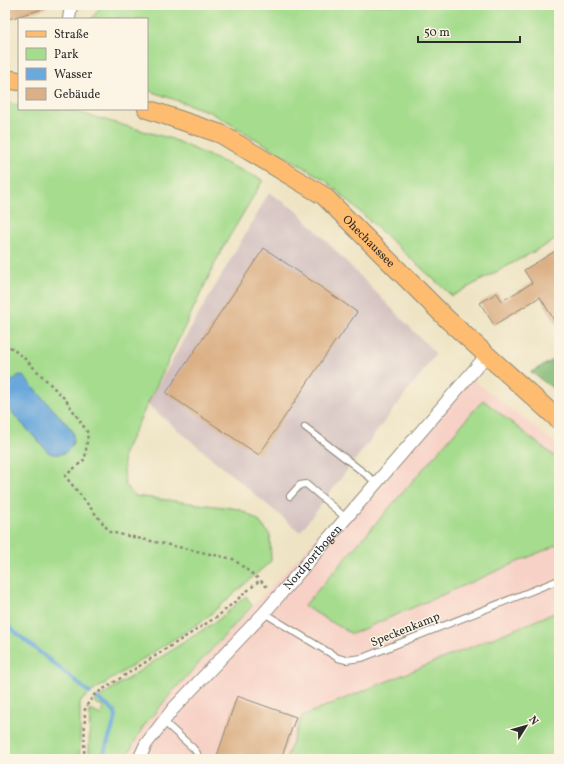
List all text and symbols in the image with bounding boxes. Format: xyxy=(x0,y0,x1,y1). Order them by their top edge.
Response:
legend xyxy=(18,18,148,110)
scale bar xyxy=(418,18,520,44)
text: 50 m xyxy=(424,25,450,41)
text: Straße xyxy=(54,27,89,43)
text: Park xyxy=(54,47,79,63)
text: Wasser xyxy=(54,67,92,83)
text: Gebäude xyxy=(54,87,101,103)
street label: Ohechaussee xyxy=(339,212,398,272)
street label: Nordportbogen xyxy=(280,522,346,594)
street label: Speckenkamp xyxy=(368,609,443,651)
north arrow xyxy=(506,706,546,746)
text: N xyxy=(524,713,541,729)

